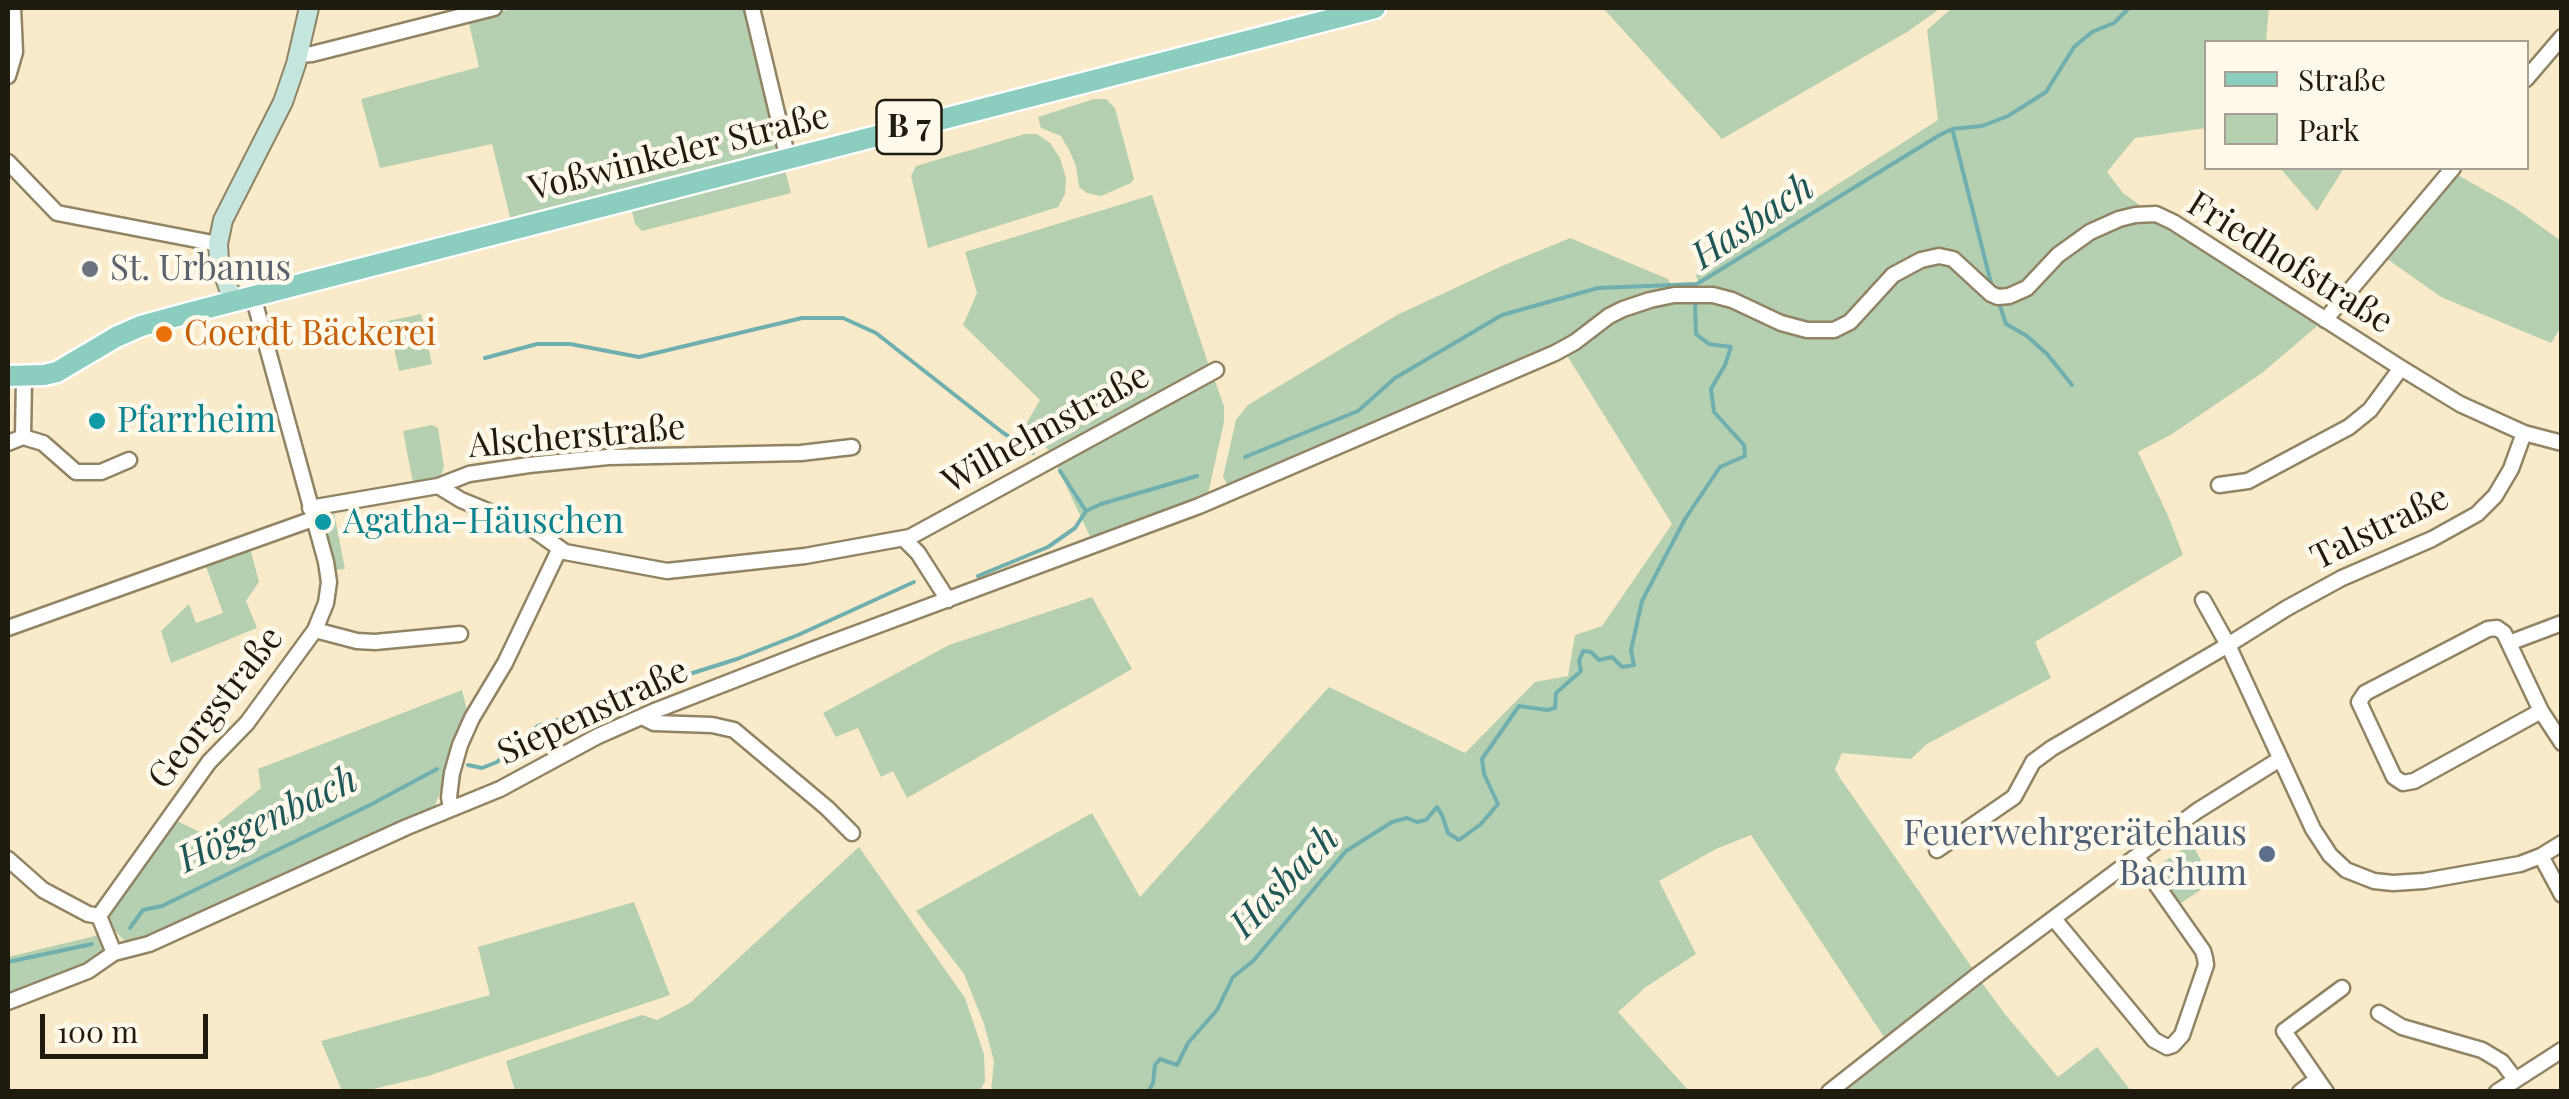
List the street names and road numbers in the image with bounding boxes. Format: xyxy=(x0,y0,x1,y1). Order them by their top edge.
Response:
street label: Voßwinkeler Straße xyxy=(525,95,833,211)
road number: B 7 xyxy=(876,100,942,154)
street label: Friedhofstraße xyxy=(2179,183,2401,343)
street label: Wilhelmstraße xyxy=(935,355,1157,503)
street label: Alscherstraße xyxy=(467,407,687,467)
street label: Talstraße xyxy=(2304,477,2456,579)
street label: Georgstraße xyxy=(140,618,292,798)
street label: Siepenstraße xyxy=(491,650,695,774)

